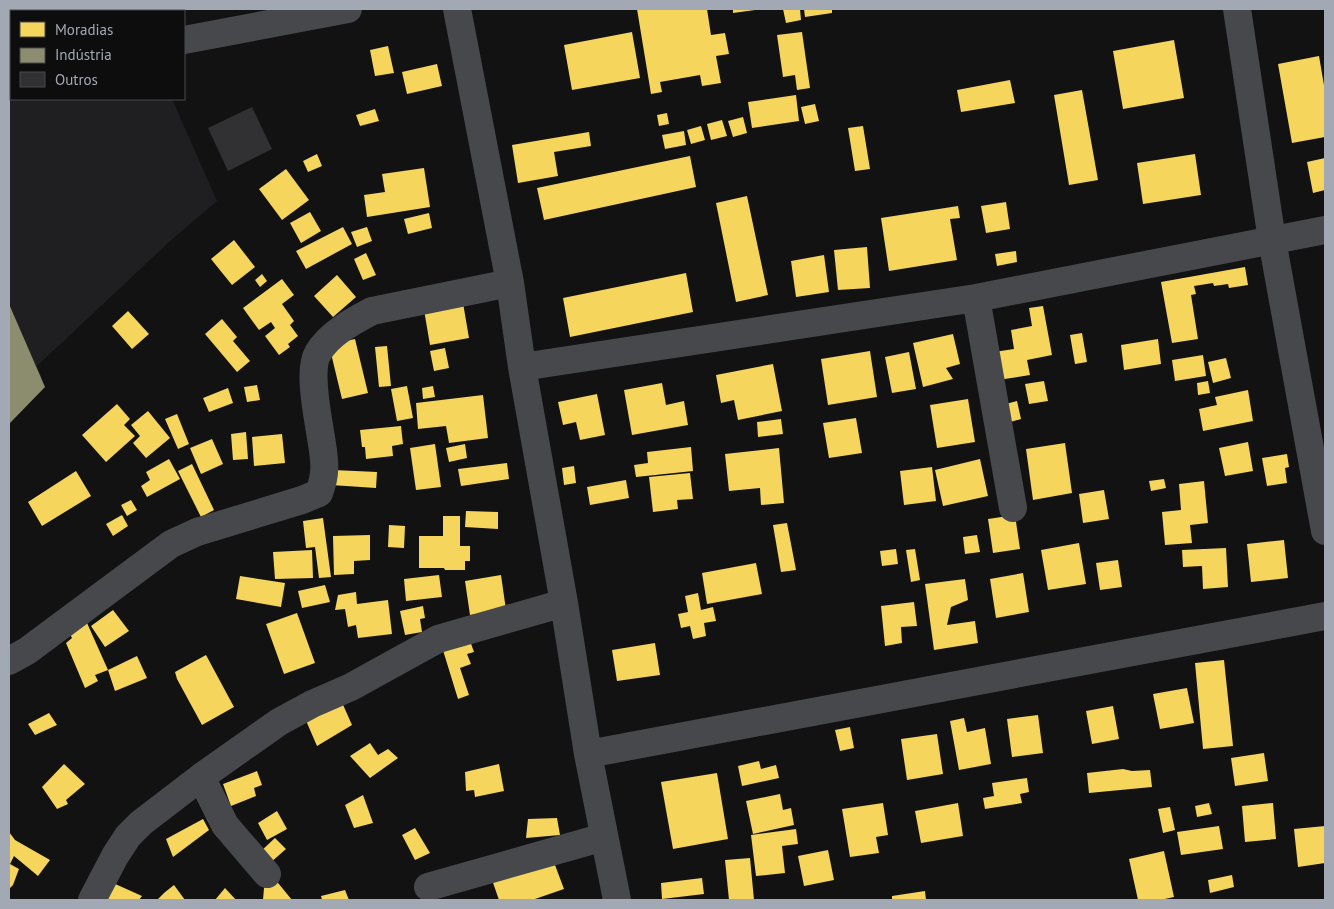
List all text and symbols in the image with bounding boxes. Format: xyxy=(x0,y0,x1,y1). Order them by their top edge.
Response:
legend xyxy=(10,10,185,100)
text: Moradias xyxy=(55,20,113,39)
text: Indústria xyxy=(55,45,112,64)
text: Outros xyxy=(55,70,98,89)

